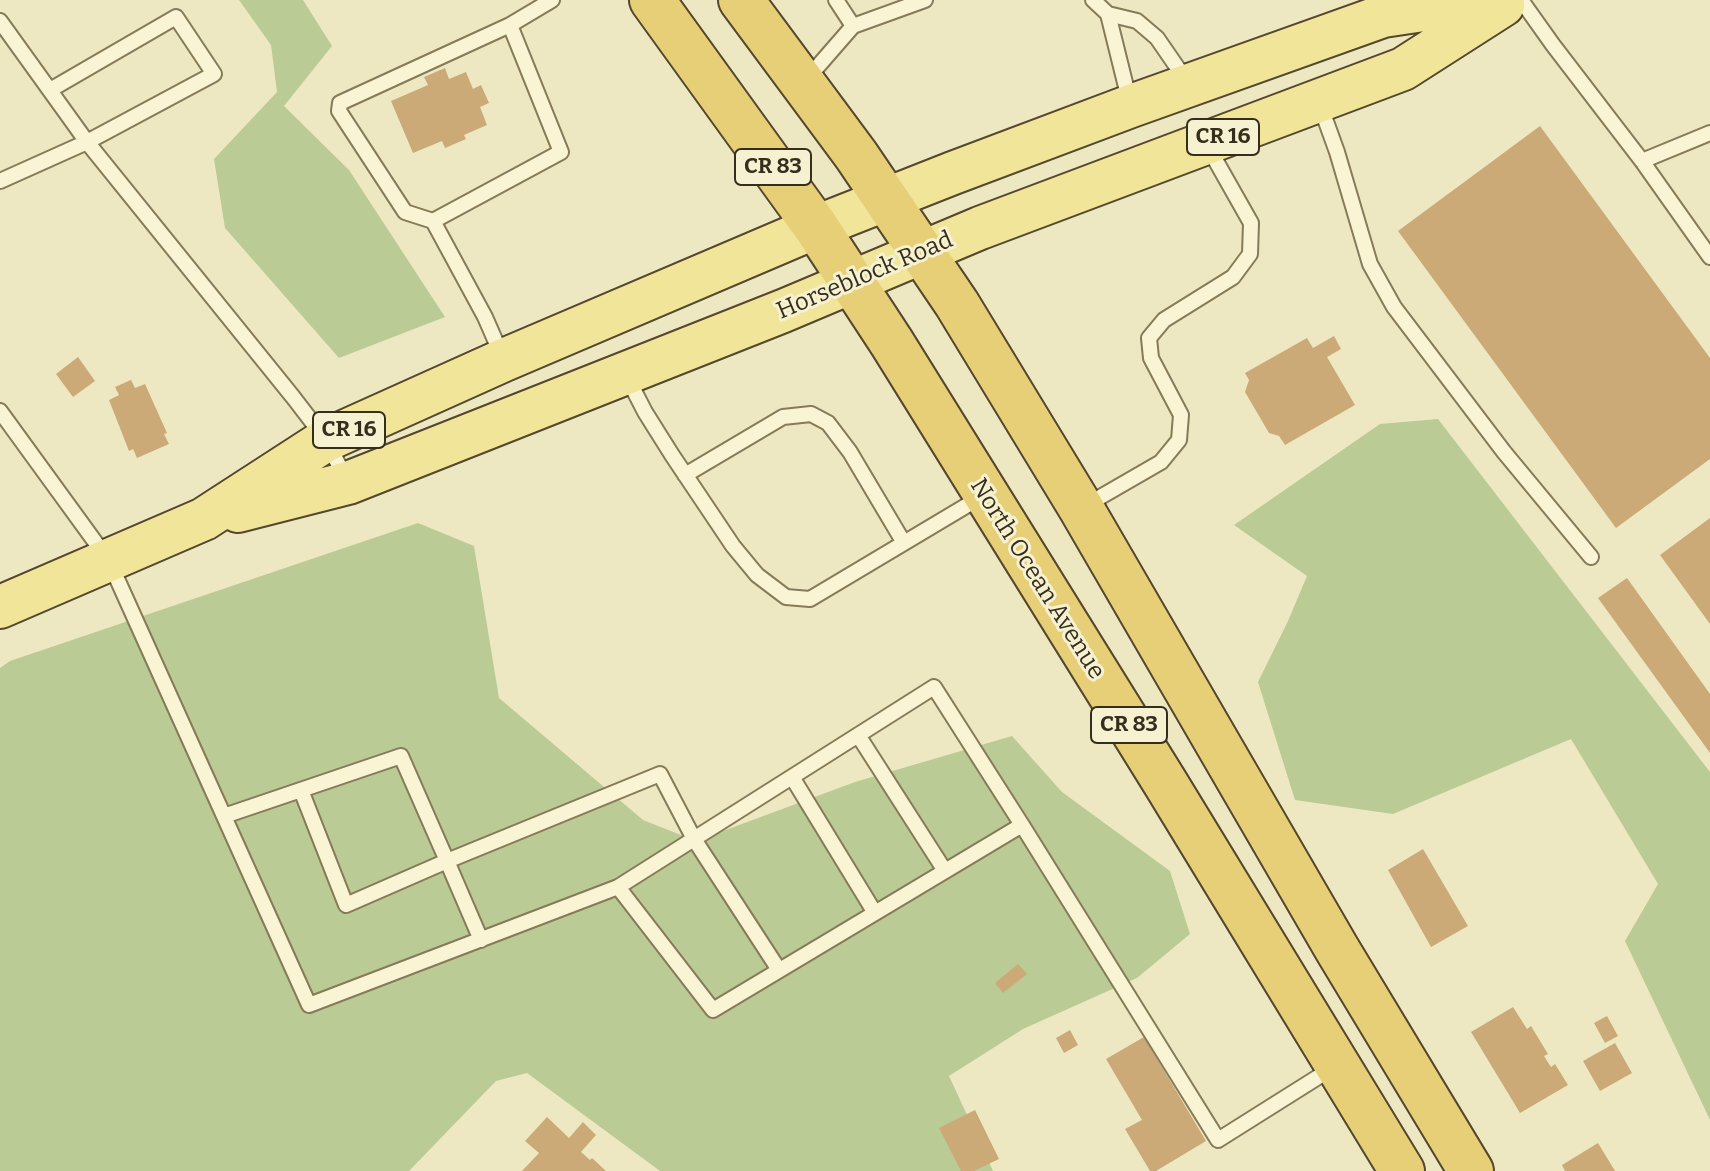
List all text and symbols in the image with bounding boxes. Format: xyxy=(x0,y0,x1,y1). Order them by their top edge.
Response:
road number: CR 16 xyxy=(1187,119,1259,155)
road number: CR 83 xyxy=(735,149,811,185)
street label: Horseblock Road xyxy=(773,226,957,326)
road number: CR 16 xyxy=(313,412,385,448)
street label: North Ocean Avenue xyxy=(963,473,1111,685)
road number: CR 83 xyxy=(1091,707,1167,743)

